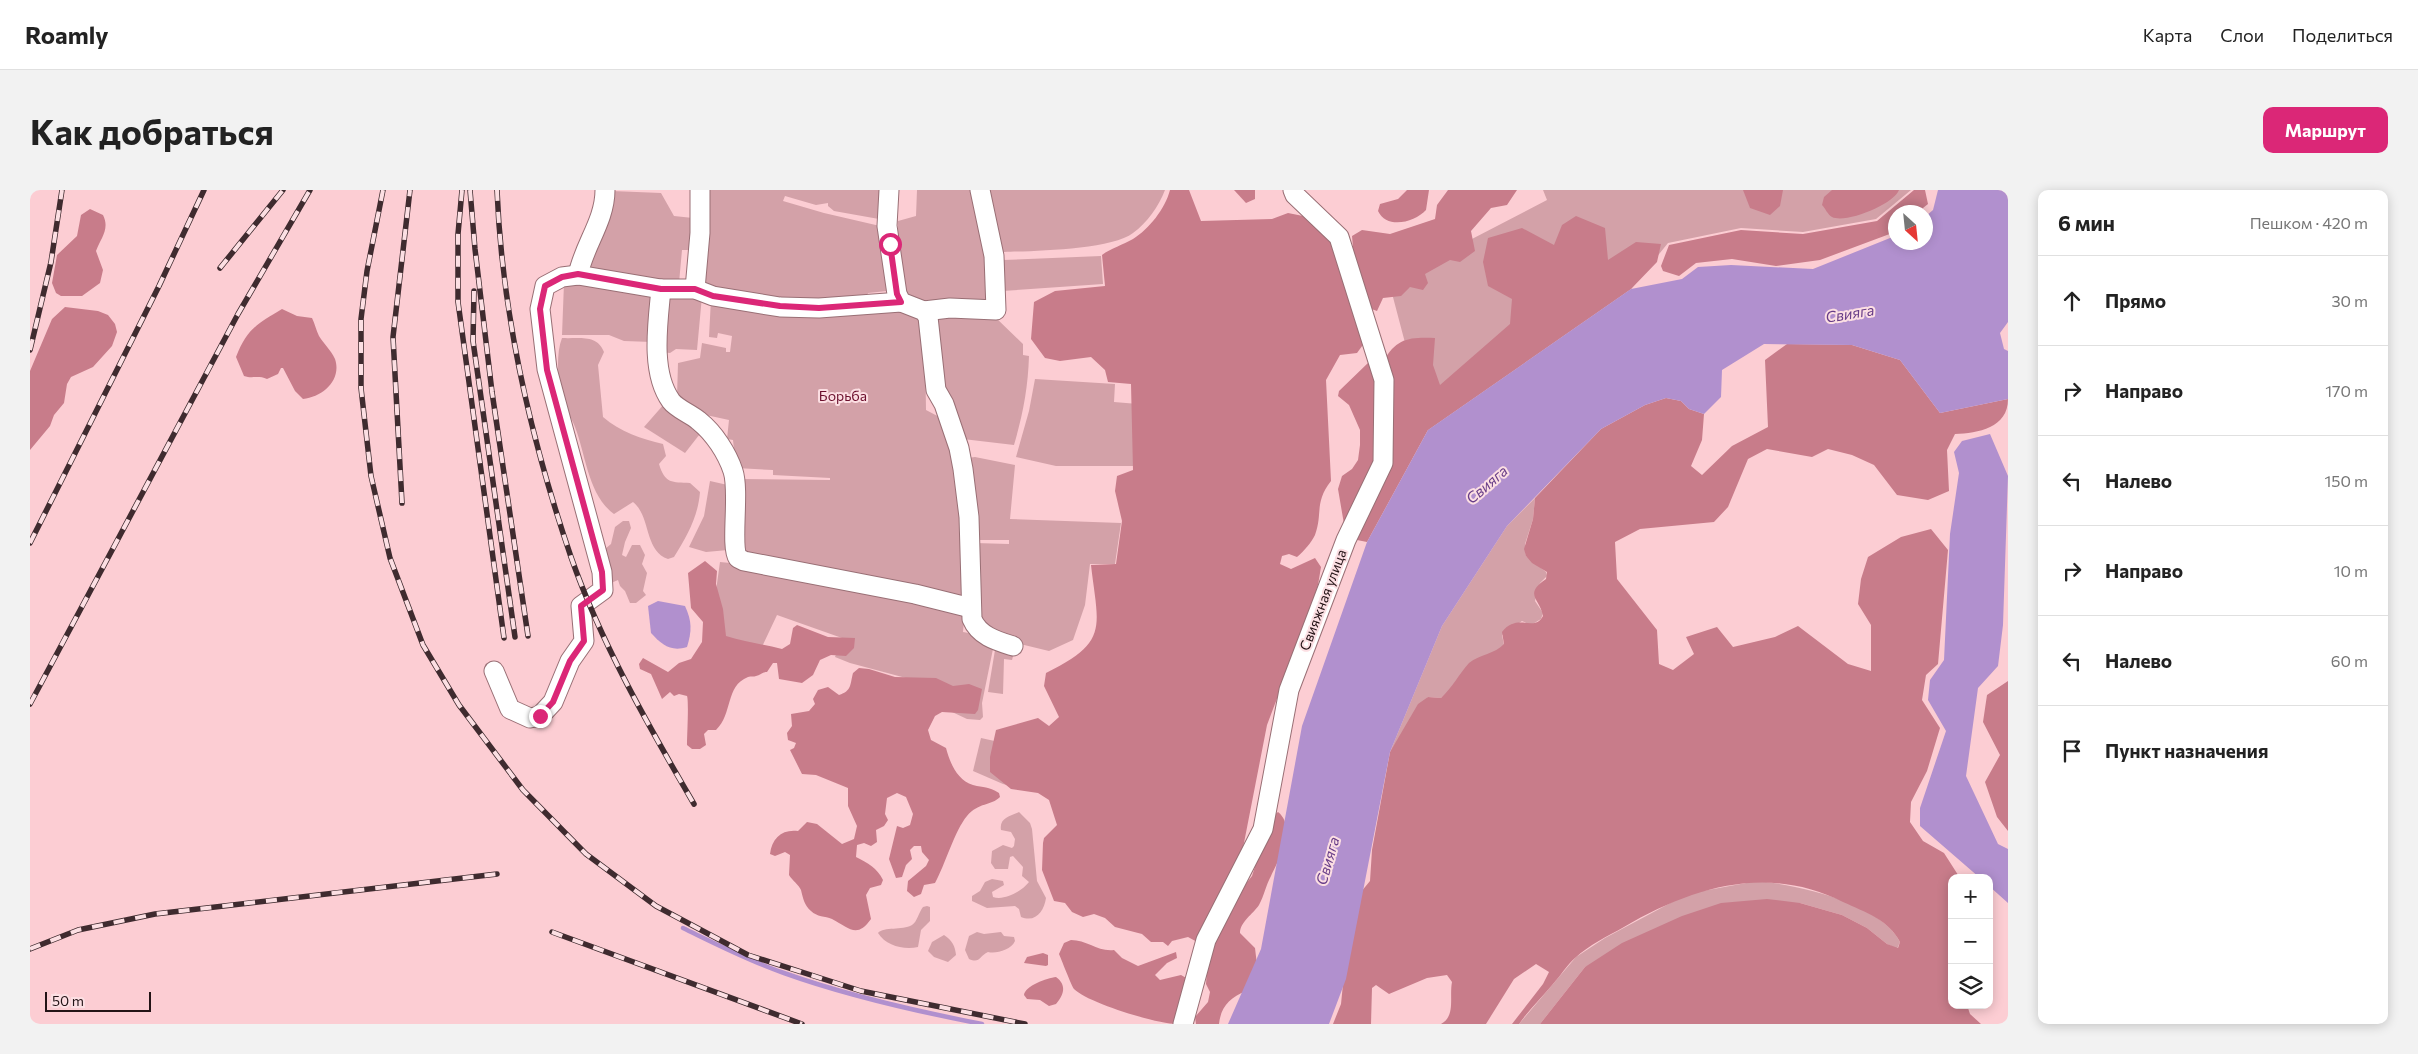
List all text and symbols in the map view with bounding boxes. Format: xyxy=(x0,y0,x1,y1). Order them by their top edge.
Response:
text: Roamly xyxy=(25,20,108,49)
text: Карта xyxy=(2143,24,2192,46)
text: Слои xyxy=(2220,24,2264,46)
text: Поделиться xyxy=(2292,24,2393,46)
button: Маршрут xyxy=(2263,107,2388,153)
text: Как добраться xyxy=(30,109,274,152)
north arrow xyxy=(1888,205,1933,250)
text: 6 мин xyxy=(2058,210,2115,235)
text: Пешком · 420 m xyxy=(2250,213,2368,232)
route start xyxy=(879,233,902,256)
icon: ahead xyxy=(2058,287,2086,315)
text: Прямо xyxy=(2105,289,2166,312)
text: 30 m xyxy=(2331,291,2368,310)
water label: Свияга xyxy=(1824,300,1876,326)
icon: right xyxy=(2058,377,2086,405)
text: Направо xyxy=(2105,379,2183,402)
text: 170 m xyxy=(2325,381,2368,400)
park label: Борьба xyxy=(819,387,867,404)
water label: Свияга xyxy=(1462,461,1511,507)
icon: left xyxy=(2058,467,2086,495)
text: Налево xyxy=(2105,469,2172,492)
text: 150 m xyxy=(2325,471,2368,490)
street label: Свияжная улица xyxy=(1295,547,1350,653)
icon: right xyxy=(2058,557,2086,585)
text: Направо xyxy=(2105,559,2183,582)
text: 10 m xyxy=(2334,561,2368,580)
icon: left xyxy=(2058,647,2086,675)
text: Налево xyxy=(2105,649,2172,672)
text: 60 m xyxy=(2331,651,2368,670)
route end xyxy=(529,705,552,728)
icon: arrive xyxy=(2058,737,2086,765)
text: Пункт назначения xyxy=(2105,739,2268,762)
water label: Свияга xyxy=(1312,834,1343,887)
map controls xyxy=(1948,874,1993,1009)
button: + xyxy=(1948,874,1993,919)
button: − xyxy=(1948,919,1993,964)
button: layers xyxy=(1948,964,1993,1009)
scale bar xyxy=(45,989,151,1012)
text: 50 m xyxy=(52,992,84,1009)

